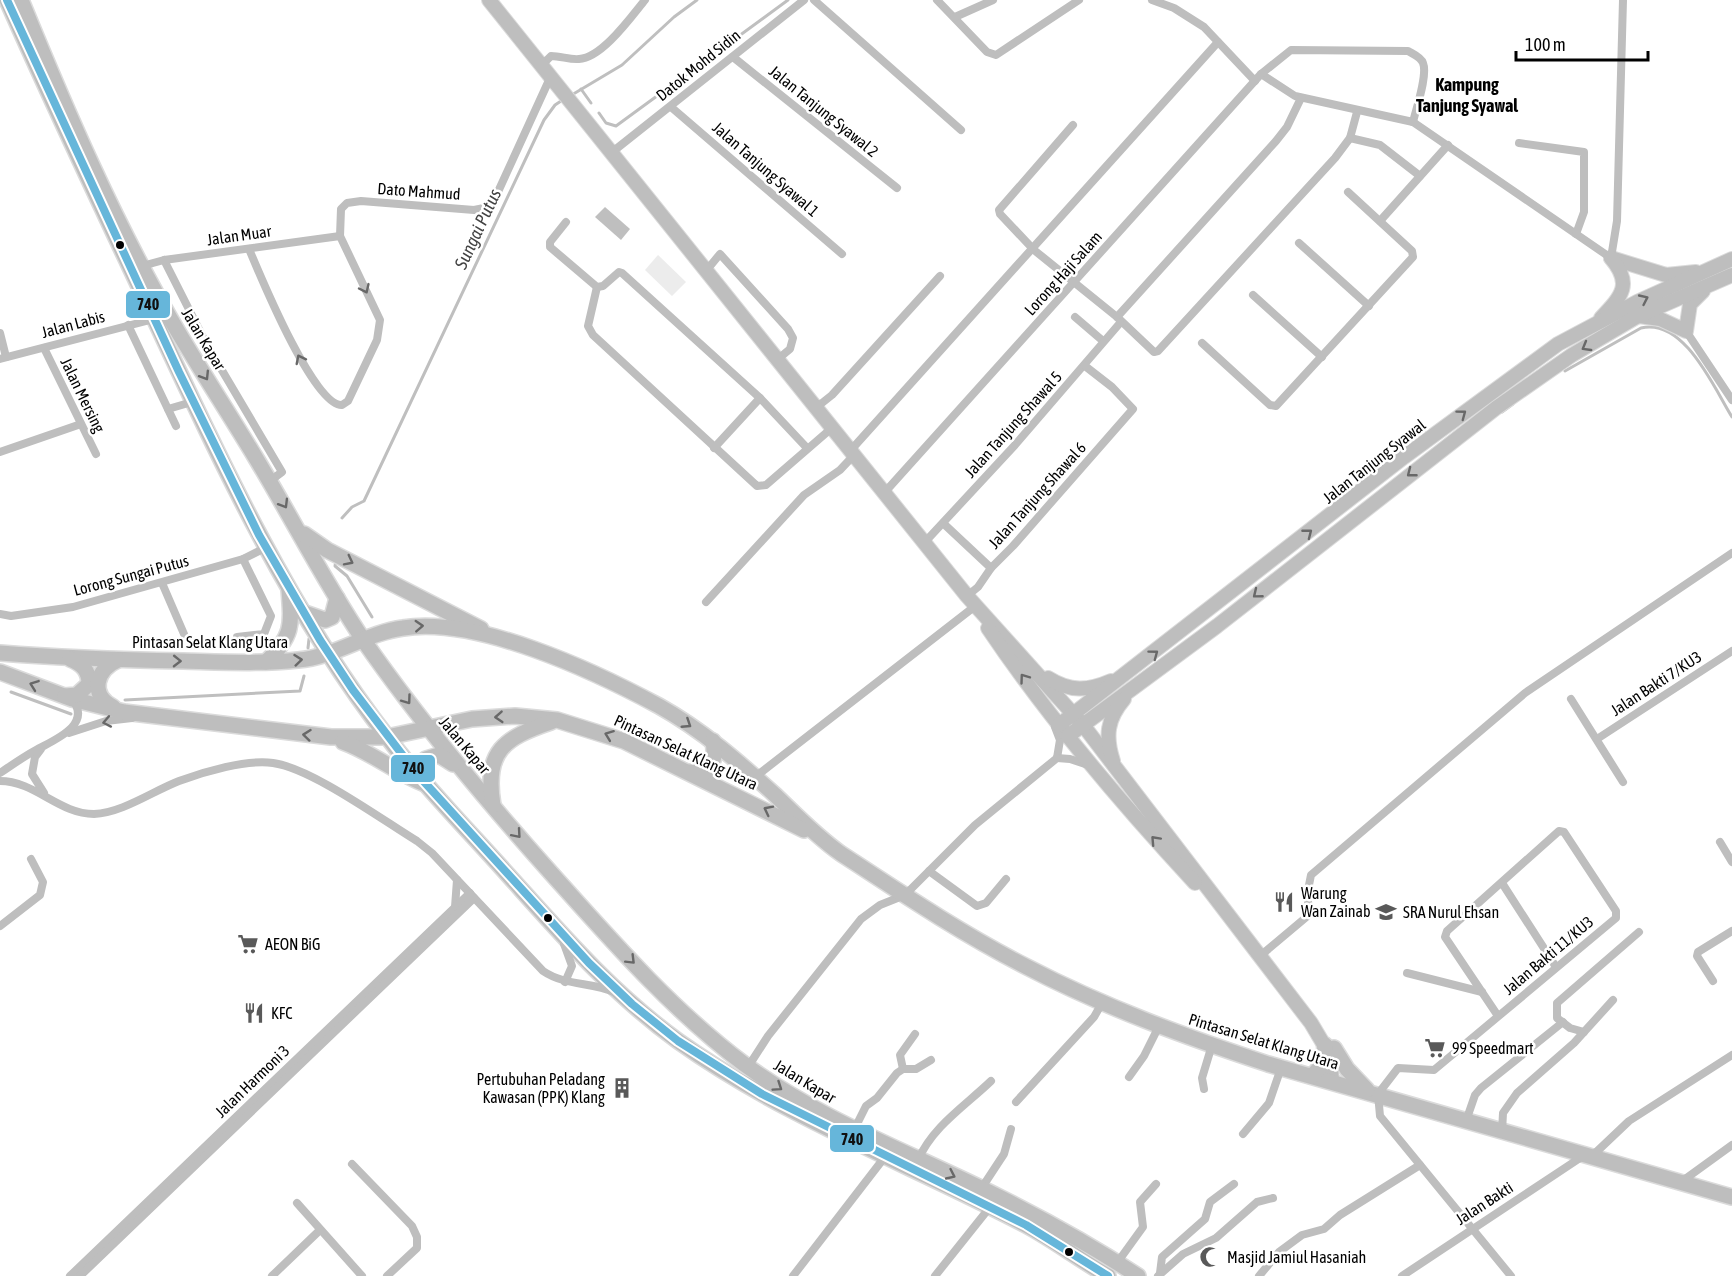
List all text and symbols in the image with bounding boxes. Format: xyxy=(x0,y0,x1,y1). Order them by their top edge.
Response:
scale bar xyxy=(1516,24,1648,62)
street label: Datok Mohd Sidin xyxy=(652,26,744,104)
text: 100 m xyxy=(1525,34,1566,55)
street label: Jalan Tanjung Syawal 2 xyxy=(765,62,882,161)
district label: Kampung Tanjung Syawal xyxy=(1416,74,1518,116)
street label: Jalan Tanjung Syawal 1 xyxy=(709,118,823,221)
street label: Dato Mahmud xyxy=(377,179,461,203)
water label: Sungai Putus xyxy=(449,185,505,273)
street label: Jalan Muar xyxy=(206,222,273,248)
street label: Lorong Haji Salam xyxy=(1021,227,1106,319)
unlabelled marker xyxy=(114,239,126,251)
one-way arrow xyxy=(357,283,369,294)
line badge: 740 xyxy=(125,290,171,319)
text: 740 xyxy=(137,295,160,313)
one-way arrow xyxy=(1637,295,1648,307)
street label: Jalan Kapar xyxy=(178,305,230,374)
street label: Jalan Labis xyxy=(39,307,107,341)
one-way arrow xyxy=(1581,340,1592,351)
one-way arrow xyxy=(296,354,308,365)
street label: Jalan Mersing xyxy=(56,355,109,436)
street label: Jalan Tanjung Shawal 5 xyxy=(961,367,1066,481)
one-way arrow xyxy=(198,370,210,380)
one-way arrow xyxy=(1455,410,1466,421)
street label: Jalan Tanjung Syawal xyxy=(1319,415,1430,507)
street label: Jalan Tanjung Shawal 6 xyxy=(985,438,1090,552)
one-way arrow xyxy=(1406,466,1417,477)
one-way arrow xyxy=(276,498,288,508)
one-way arrow xyxy=(1301,530,1312,541)
street label: Lorong Sungai Putus xyxy=(71,551,191,600)
one-way arrow xyxy=(343,554,353,565)
one-way arrow xyxy=(1253,587,1264,598)
one-way arrow xyxy=(415,620,424,633)
street label: Pintasan Selat Klang Utara xyxy=(132,633,288,652)
street label: Jalan Bakti 7/KU3 xyxy=(1607,647,1705,719)
one-way arrow xyxy=(1148,650,1159,661)
one-way arrow xyxy=(293,654,303,667)
one-way arrow xyxy=(172,655,181,667)
one-way arrow xyxy=(1020,674,1031,685)
one-way arrow xyxy=(29,679,40,692)
one-way arrow xyxy=(400,693,411,704)
one-way arrow xyxy=(494,711,503,724)
street label: Pintasan Selat Klang Utara xyxy=(611,711,761,794)
street label: Jalan Kapar xyxy=(435,713,494,778)
one-way arrow xyxy=(102,715,112,728)
one-way arrow xyxy=(681,717,691,729)
one-way arrow xyxy=(303,729,312,742)
one-way arrow xyxy=(604,730,615,742)
line badge: 740 xyxy=(390,754,436,783)
text: 740 xyxy=(402,759,425,777)
one-way arrow xyxy=(763,806,774,818)
one-way arrow xyxy=(510,827,521,838)
one-way arrow xyxy=(1152,837,1163,848)
place label: Warung Wan Zainab xyxy=(1301,884,1371,920)
restaurant icon: Warung Wan Zainab xyxy=(1272,890,1296,914)
school or university icon: SRA Nurul Ehsan xyxy=(1374,900,1398,924)
place label: SRA Nurul Ehsan xyxy=(1403,903,1499,921)
unlabelled marker xyxy=(542,912,554,924)
street label: Jalan Bakti 11/KU3 xyxy=(1499,912,1597,998)
supermarket icon: AEON BiG xyxy=(236,932,260,956)
place label: AEON BiG xyxy=(265,935,320,953)
one-way arrow xyxy=(623,952,634,963)
restaurant icon: KFC xyxy=(242,1001,266,1025)
place label: KFC xyxy=(271,1004,293,1022)
street label: Pintasan Selat Klang Utara xyxy=(1186,1010,1341,1073)
supermarket icon: 99 Speedmart xyxy=(1423,1036,1447,1060)
place label: 99 Speedmart xyxy=(1452,1039,1534,1058)
street label: Jalan Harmoni 3 xyxy=(211,1041,293,1121)
street label: Jalan Kapar xyxy=(770,1056,839,1107)
place label: Pertubuhan Peladang Kawasan (PPK) Klang xyxy=(476,1070,605,1107)
building icon: Pertubuhan Peladang Kawasan (PPK) Klang xyxy=(610,1076,634,1100)
one-way arrow xyxy=(772,1079,782,1091)
line badge: 740 xyxy=(829,1124,875,1153)
text: 740 xyxy=(841,1130,864,1148)
one-way arrow xyxy=(945,1168,956,1180)
street label: Jalan Bakti xyxy=(1452,1178,1516,1228)
mosque icon: Masjid Jamiul Hasaniah xyxy=(1198,1245,1222,1269)
unlabelled marker xyxy=(1063,1246,1075,1258)
place label: Masjid Jamiul Hasaniah xyxy=(1227,1248,1366,1267)

